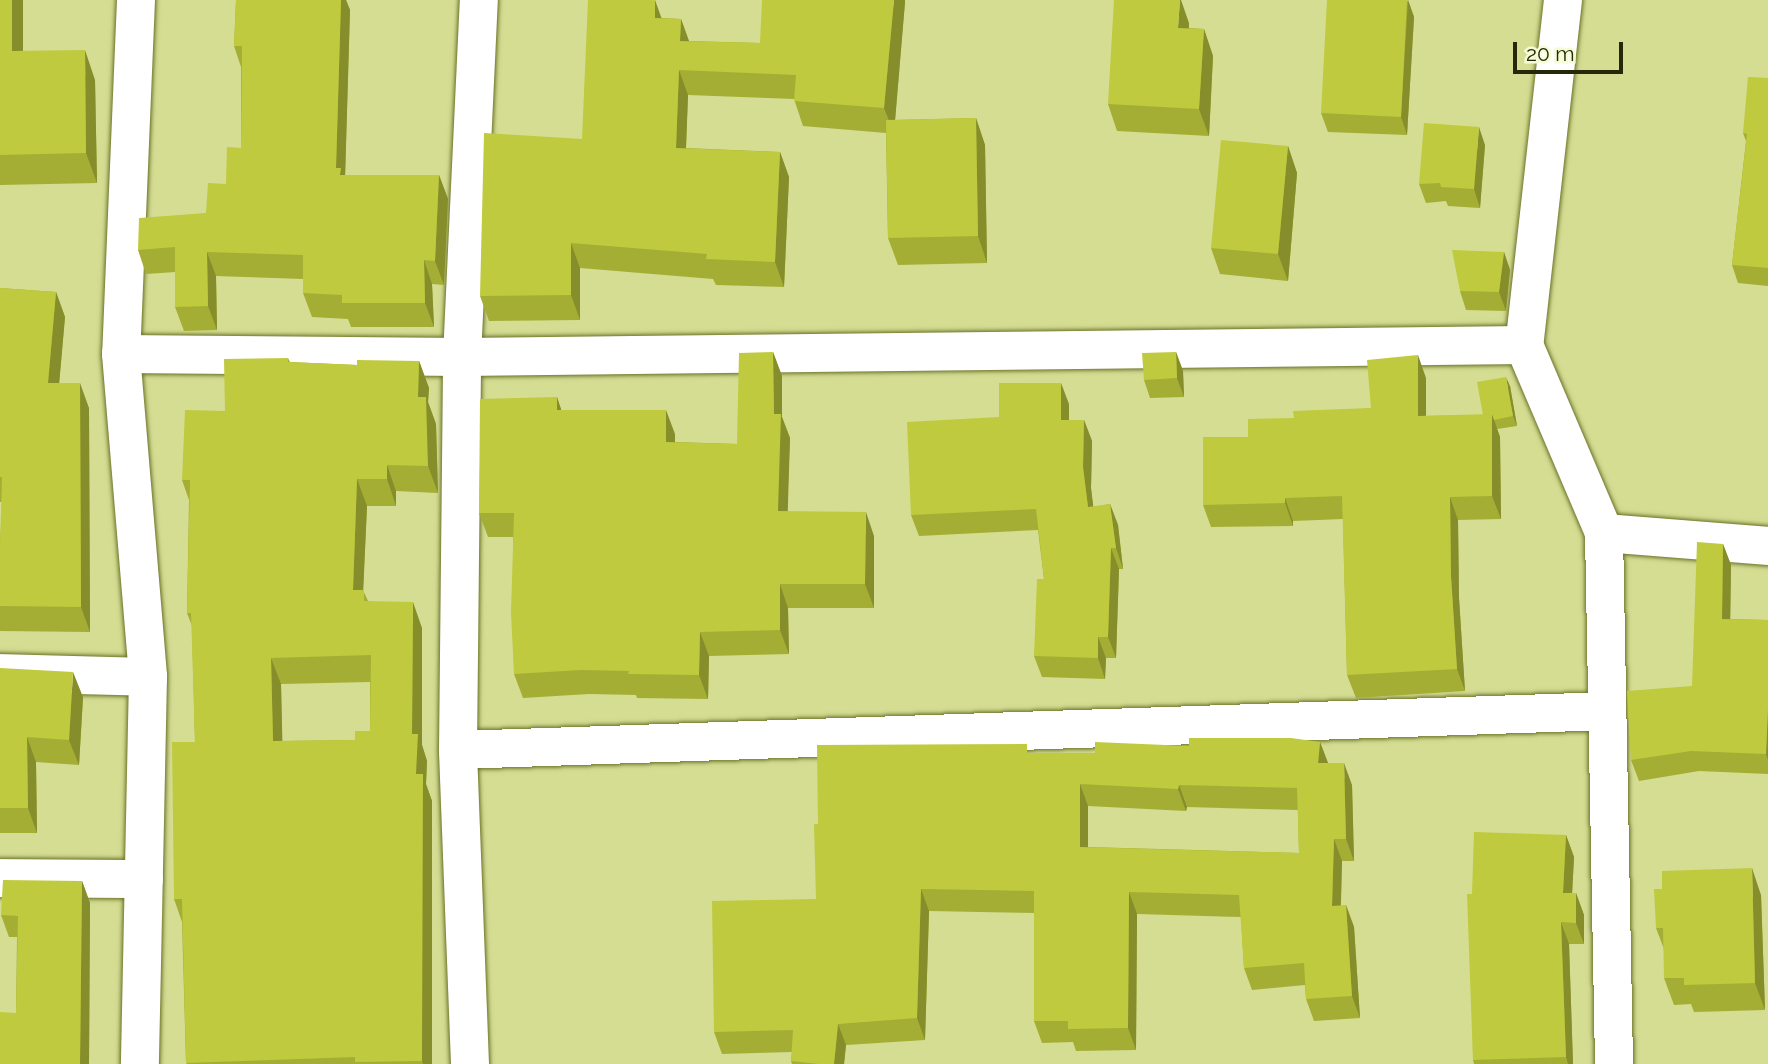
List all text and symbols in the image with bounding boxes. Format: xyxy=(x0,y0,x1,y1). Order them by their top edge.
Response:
scale bar xyxy=(1516,28,1626,72)
text: 20 m xyxy=(1526,41,1574,66)

